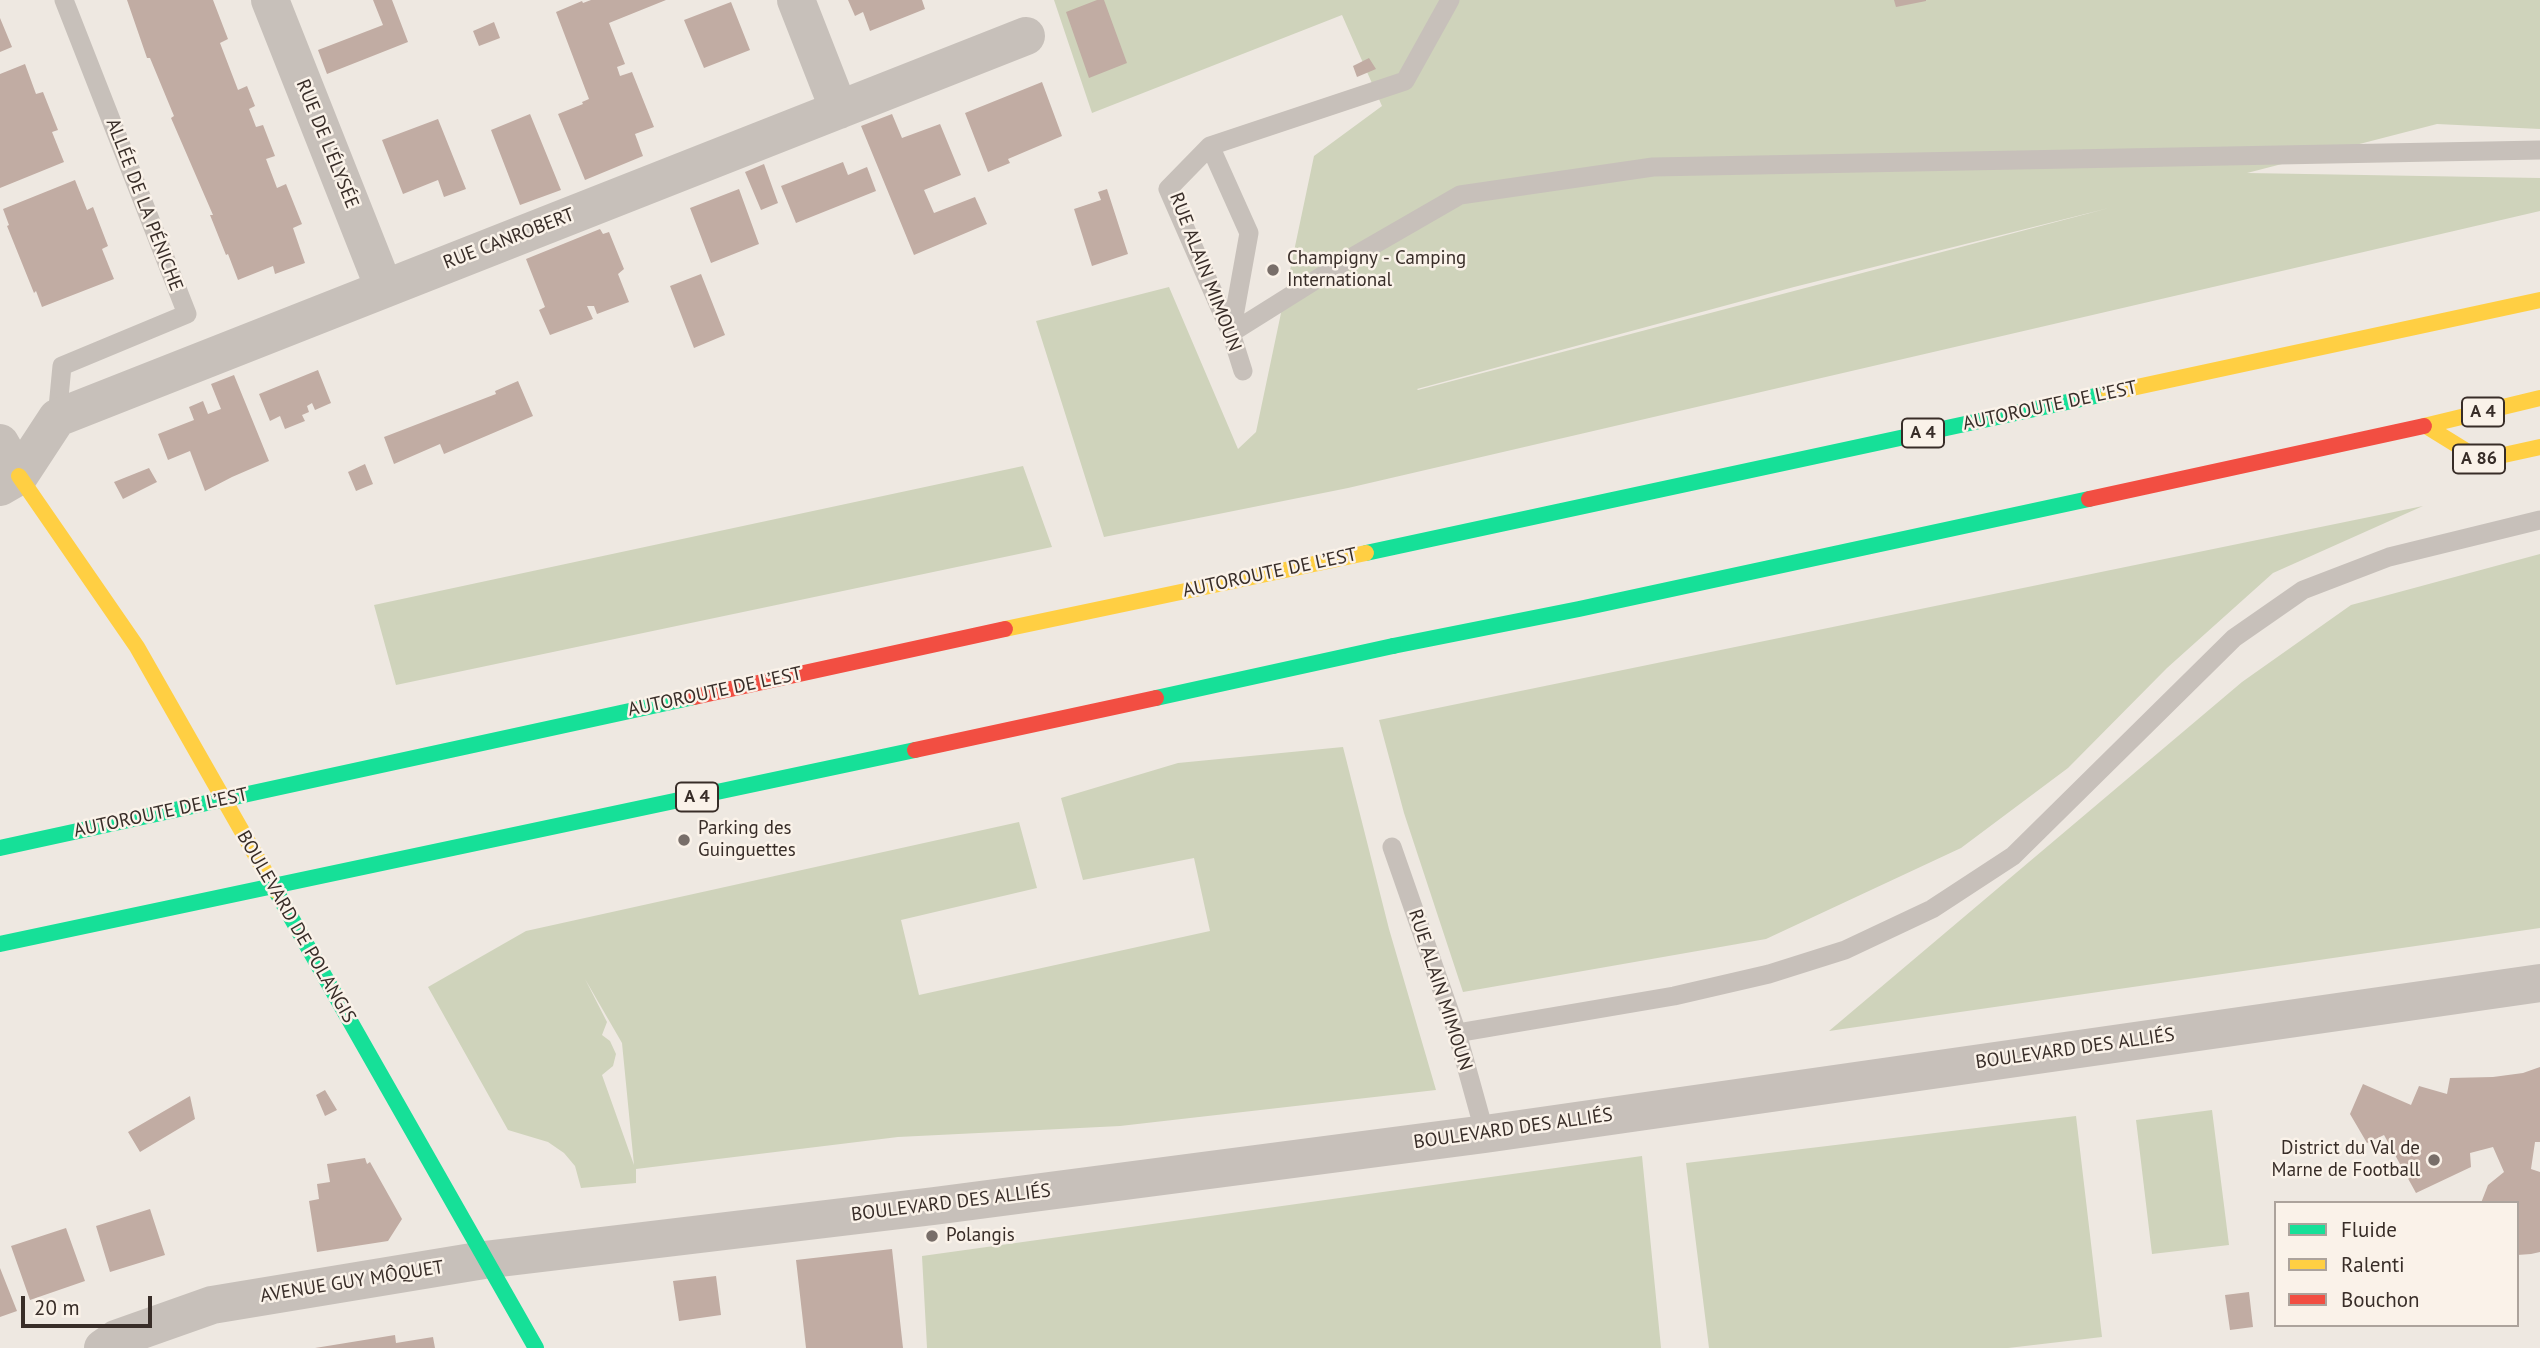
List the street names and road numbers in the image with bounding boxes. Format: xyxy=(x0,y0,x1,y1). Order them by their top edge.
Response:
street label: RUE DE L'ÉLYSÉE xyxy=(291,76,363,212)
street label: ALLÉE DE LA PÉNICHE xyxy=(101,116,187,294)
street label: RUE ALAIN MIMOUN xyxy=(1164,189,1246,355)
street label: RUE CANROBERT xyxy=(440,204,578,274)
street label: AUTOROUTE DE L’EST xyxy=(1961,376,2139,436)
road number: A 4 xyxy=(2462,398,2504,426)
road number: A 4 xyxy=(1902,418,1944,447)
road number: A 86 xyxy=(2453,444,2505,474)
street label: AUTOROUTE DE L’EST xyxy=(1181,543,1359,603)
street label: AUTOROUTE DE L’EST xyxy=(626,662,804,722)
road number: A 4 xyxy=(676,782,718,812)
street label: AUTOROUTE DE L’EST xyxy=(72,783,250,843)
street label: BOULEVARD DE POLANGIS xyxy=(232,827,360,1027)
street label: RUE ALAIN MIMOUN xyxy=(1403,906,1477,1074)
street label: BOULEVARD DES ALLIÉS xyxy=(1974,1024,2176,1074)
street label: BOULEVARD DES ALLIÉS xyxy=(1412,1104,1614,1154)
street label: BOULEVARD DES ALLIÉS xyxy=(850,1179,1052,1227)
street label: AVENUE GUY MÔQUET xyxy=(259,1256,445,1308)

